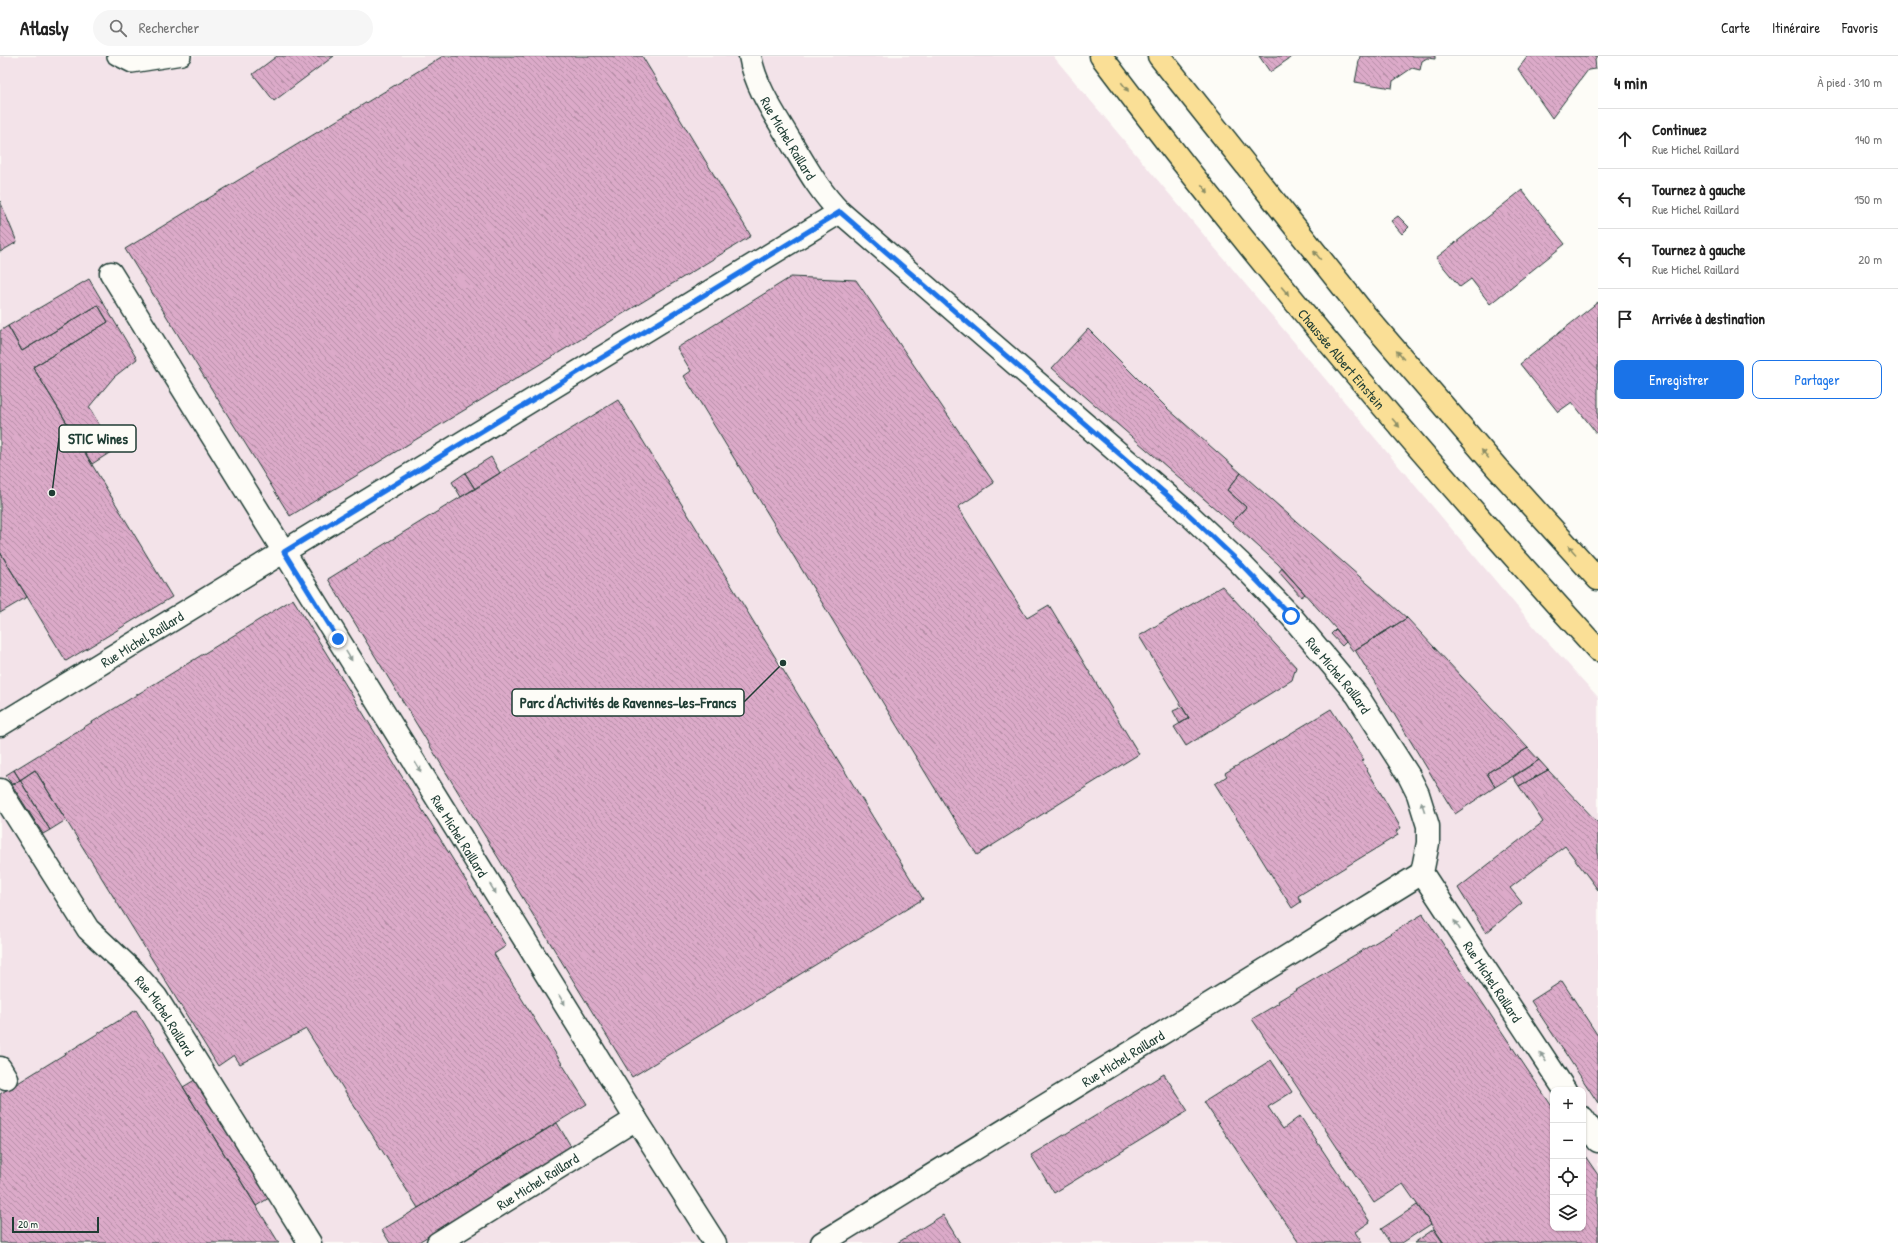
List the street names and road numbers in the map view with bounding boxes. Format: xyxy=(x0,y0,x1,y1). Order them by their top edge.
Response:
street label: Rue Michel Raillard xyxy=(757,93,821,183)
street label: Chaussée Albert Einstein xyxy=(1294,304,1390,413)
street label: Rue Michel Raillard xyxy=(97,606,187,671)
street label: Rue Michel Raillard xyxy=(1302,632,1376,717)
street label: Rue Michel Raillard xyxy=(427,791,493,881)
street label: Rue Michel Raillard xyxy=(1460,937,1527,1026)
street label: Rue Michel Raillard xyxy=(131,971,200,1059)
street label: Rue Michel Raillard xyxy=(1078,1025,1168,1090)
street label: Rue Michel Raillard xyxy=(492,1148,582,1214)

